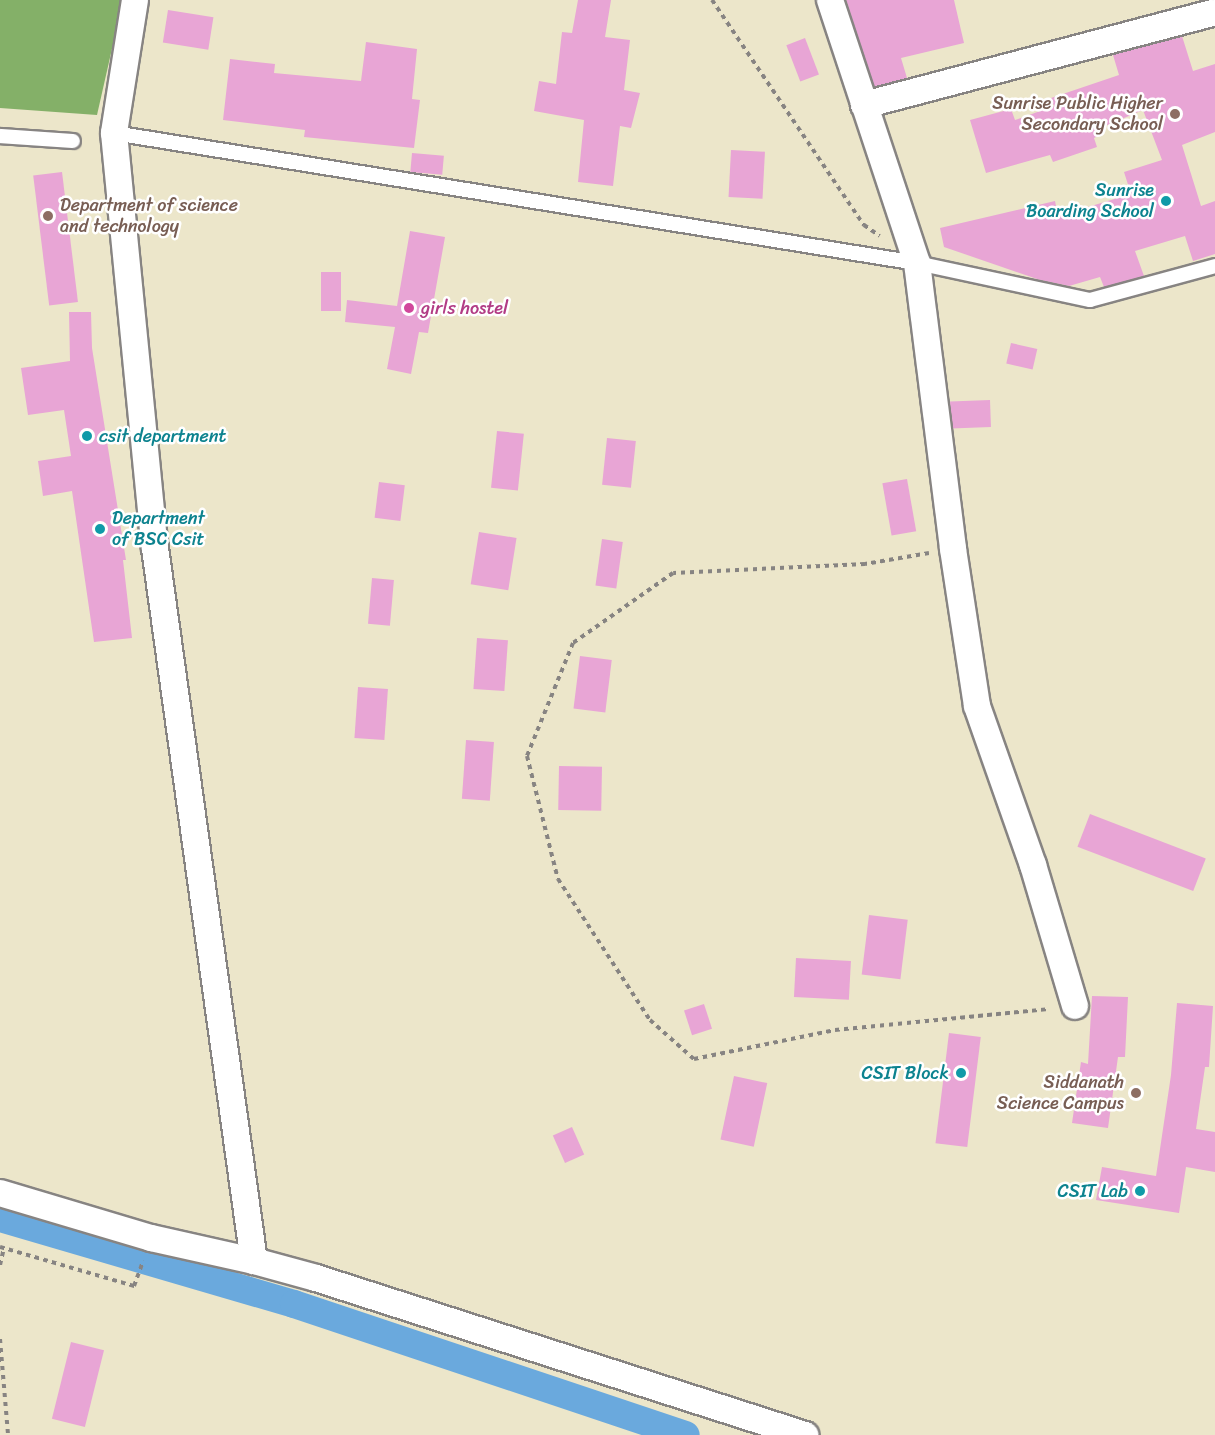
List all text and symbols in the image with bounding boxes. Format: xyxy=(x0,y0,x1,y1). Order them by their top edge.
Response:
place label: Sunrise Public Higher Secondary School xyxy=(992,93,1163,136)
marker: Sunrise Public Higher Secondary School xyxy=(1168,107,1182,121)
place label: Sunrise Boarding School xyxy=(1026,180,1154,222)
marker: Sunrise Boarding School xyxy=(1159,194,1173,208)
place label: Department of science and technology xyxy=(60,195,238,238)
marker: Department of science and technology xyxy=(41,209,55,223)
place label: girls hostel xyxy=(421,297,509,319)
marker: girls hostel xyxy=(402,301,416,315)
place label: csit department xyxy=(99,425,226,447)
marker: csit department xyxy=(80,429,94,443)
place label: Department of BSC Csit xyxy=(112,508,205,550)
marker: Department of BSC Csit xyxy=(93,522,107,536)
place label: CSIT Block xyxy=(862,1062,949,1084)
marker: CSIT Block xyxy=(954,1066,968,1080)
place label: Siddanath Science Campus xyxy=(997,1072,1124,1114)
marker: Siddanath Science Campus xyxy=(1129,1086,1143,1100)
place label: CSIT Lab xyxy=(1057,1180,1128,1202)
marker: CSIT Lab xyxy=(1133,1184,1147,1198)

